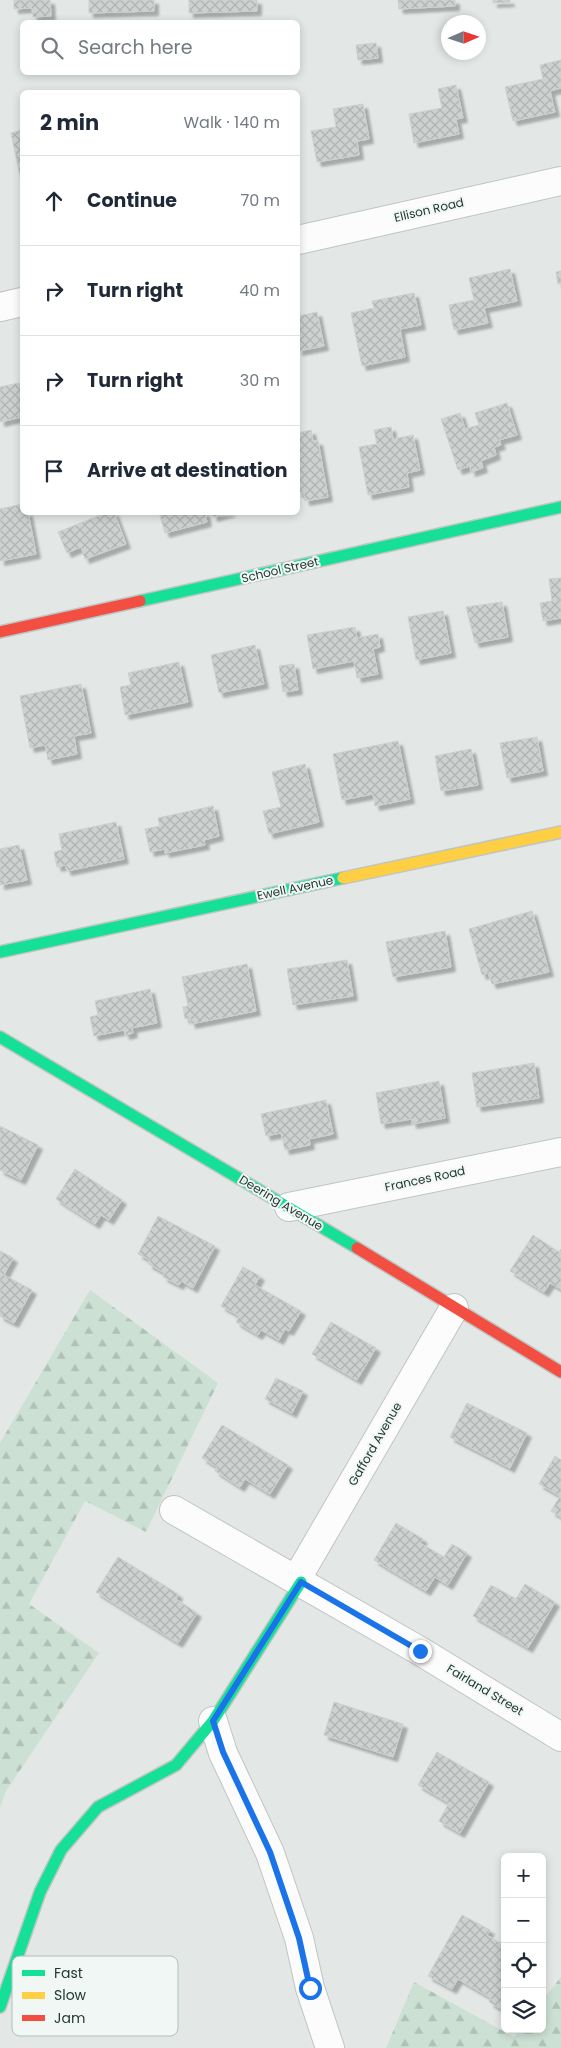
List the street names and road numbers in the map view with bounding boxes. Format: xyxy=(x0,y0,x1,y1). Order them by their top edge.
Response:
street label: Ellison Road xyxy=(392,193,465,226)
street label: School Street xyxy=(240,552,320,587)
street label: Ewell Avenue xyxy=(255,871,335,904)
street label: Frances Road xyxy=(383,1162,467,1195)
street label: Deering Avenue xyxy=(236,1171,326,1234)
street label: Gafford Avenue xyxy=(344,1399,405,1489)
street label: Fairland Street xyxy=(444,1660,527,1719)

